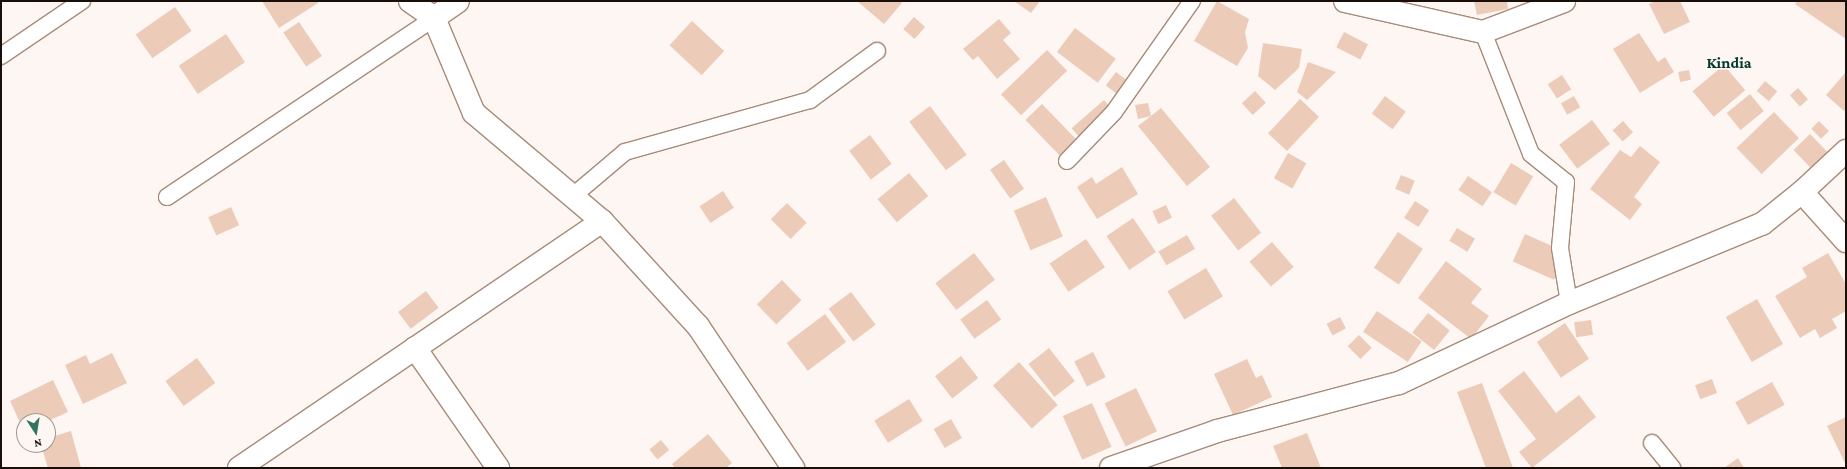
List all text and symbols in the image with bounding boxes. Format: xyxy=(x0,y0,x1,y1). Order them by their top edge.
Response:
district label: Kindia xyxy=(1706,53,1752,73)
north arrow xyxy=(16,413,56,453)
text: N xyxy=(33,437,43,450)

